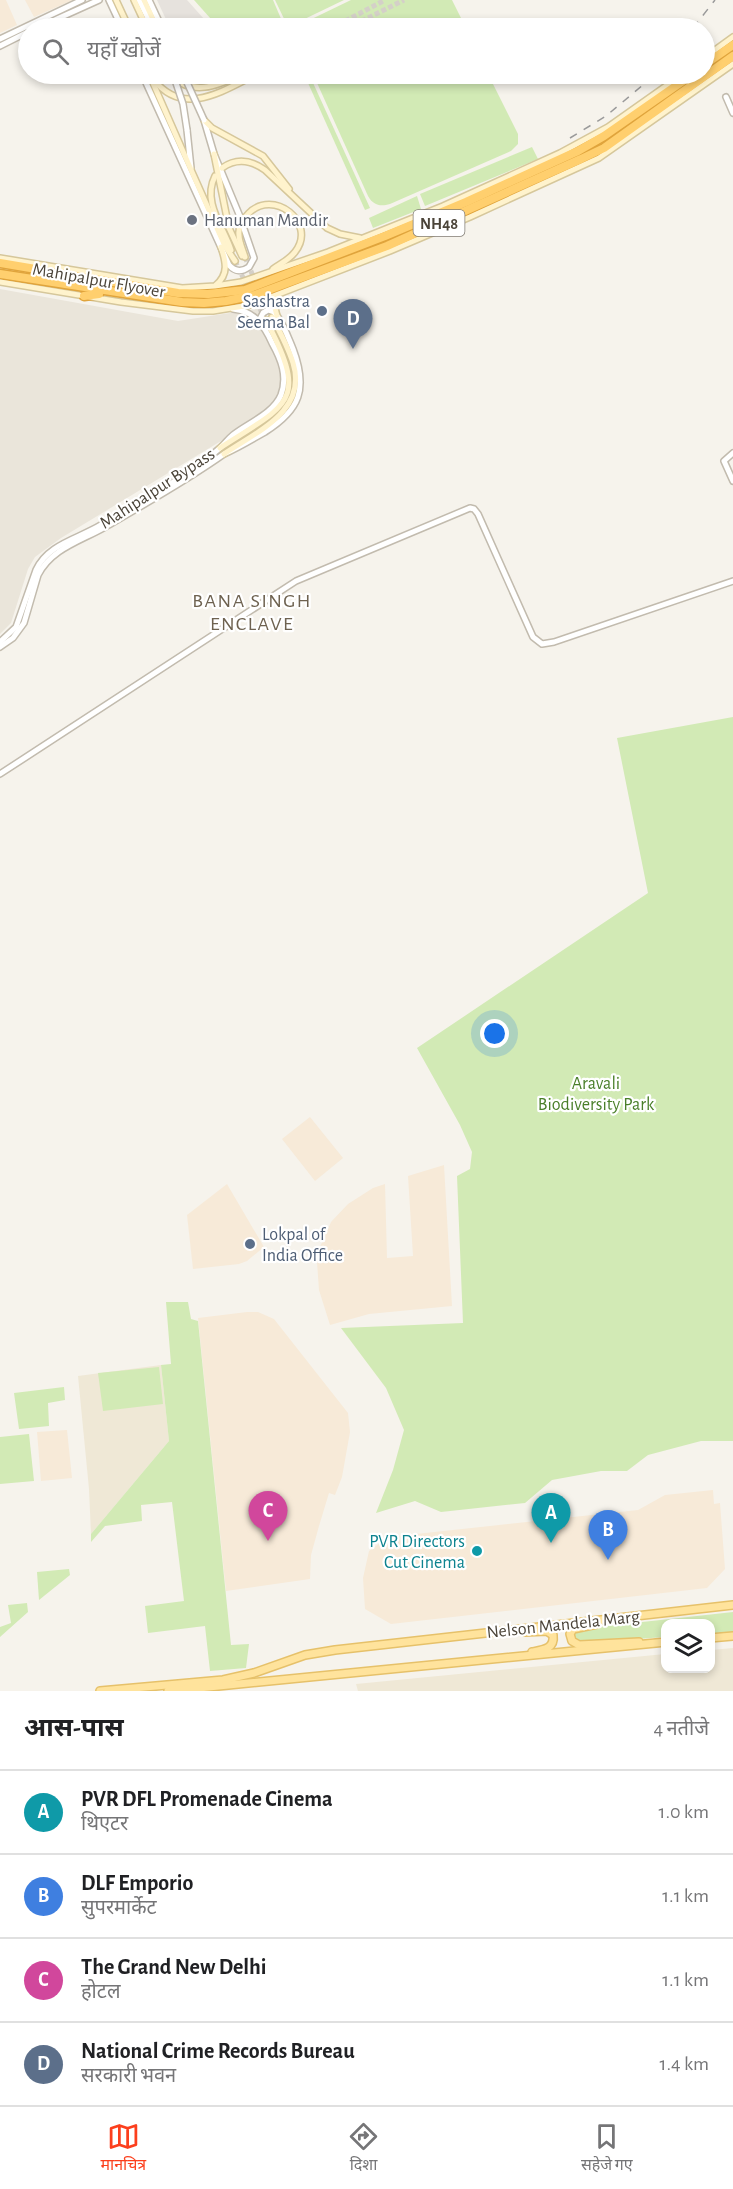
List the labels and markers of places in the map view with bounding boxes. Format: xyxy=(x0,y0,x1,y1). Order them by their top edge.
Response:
place label: Hanuman Mandir xyxy=(204,212,328,230)
marker: Hanuman Mandir xyxy=(185,213,199,227)
place label: Sashastra Seema Bal xyxy=(237,293,310,332)
pin: D xyxy=(334,300,372,349)
marker: Sashastra Seema Bal xyxy=(315,304,329,318)
place label: Lokpal of India Office xyxy=(262,1226,343,1265)
marker: Lokpal of India Office xyxy=(243,1237,257,1251)
pin: C xyxy=(248,1492,288,1541)
pin: A xyxy=(532,1494,570,1543)
pin: B xyxy=(588,1510,628,1560)
place label: PVR Directors Cut Cinema xyxy=(369,1533,465,1572)
marker: PVR Directors Cut Cinema xyxy=(470,1544,484,1558)

